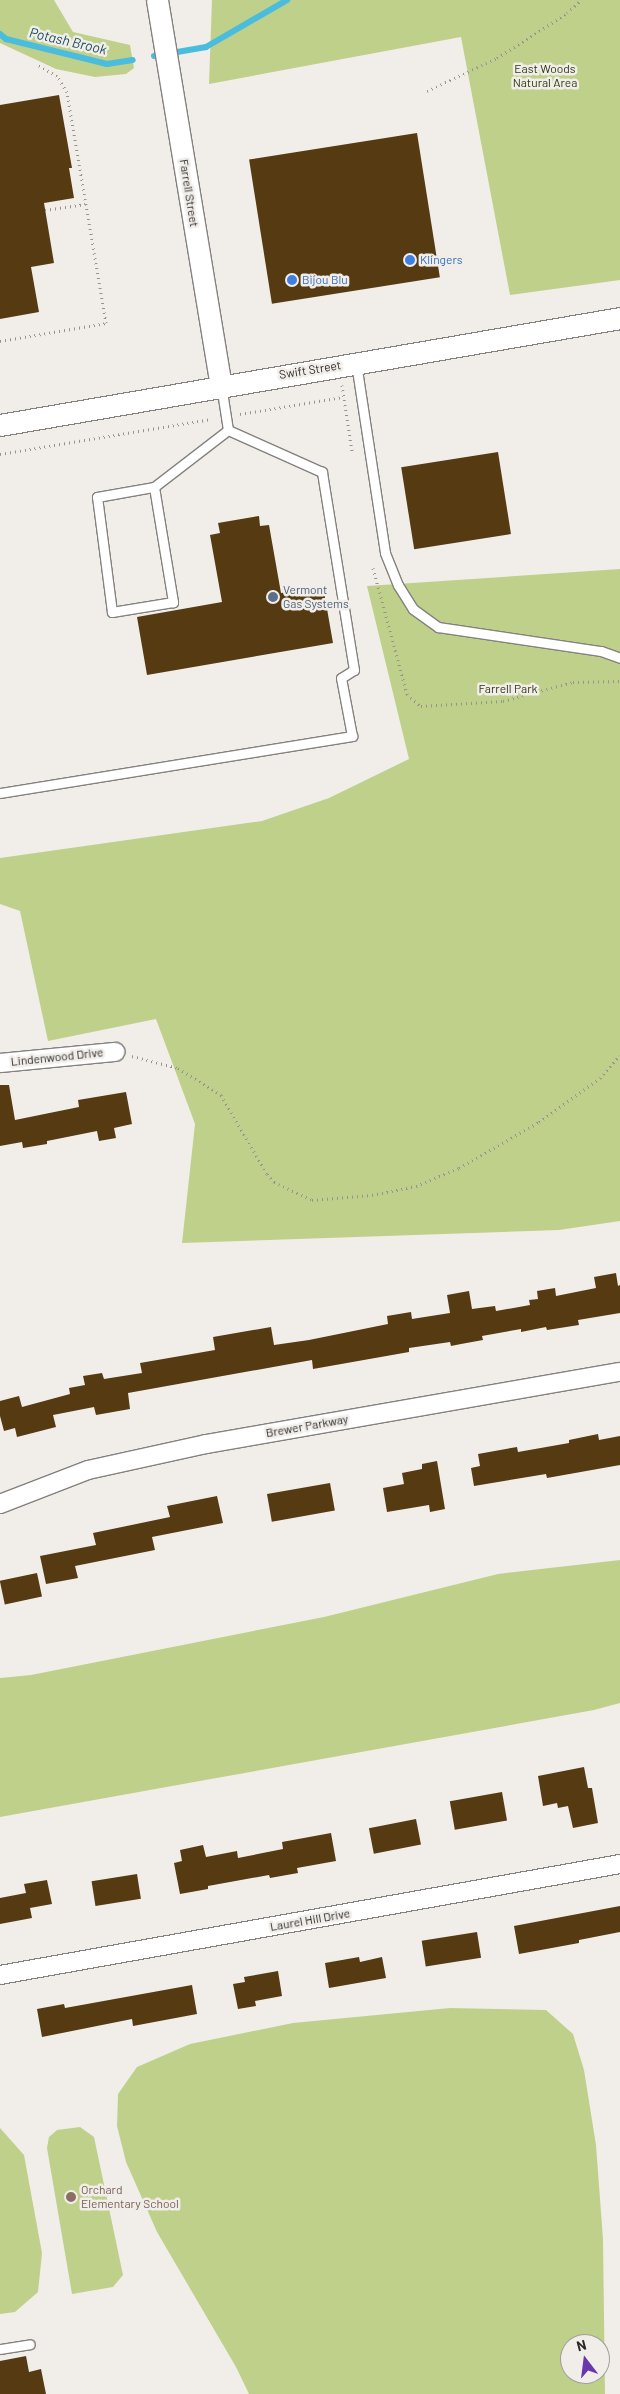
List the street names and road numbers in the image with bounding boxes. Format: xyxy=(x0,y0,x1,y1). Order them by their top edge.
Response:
street label: Farrell Street xyxy=(177,158,201,228)
street label: Swift Street xyxy=(278,358,342,382)
street label: Lindenwood Drive xyxy=(10,1045,104,1069)
street label: Brewer Parkway xyxy=(265,1412,349,1440)
street label: Laurel Hill Drive xyxy=(269,1906,351,1934)

